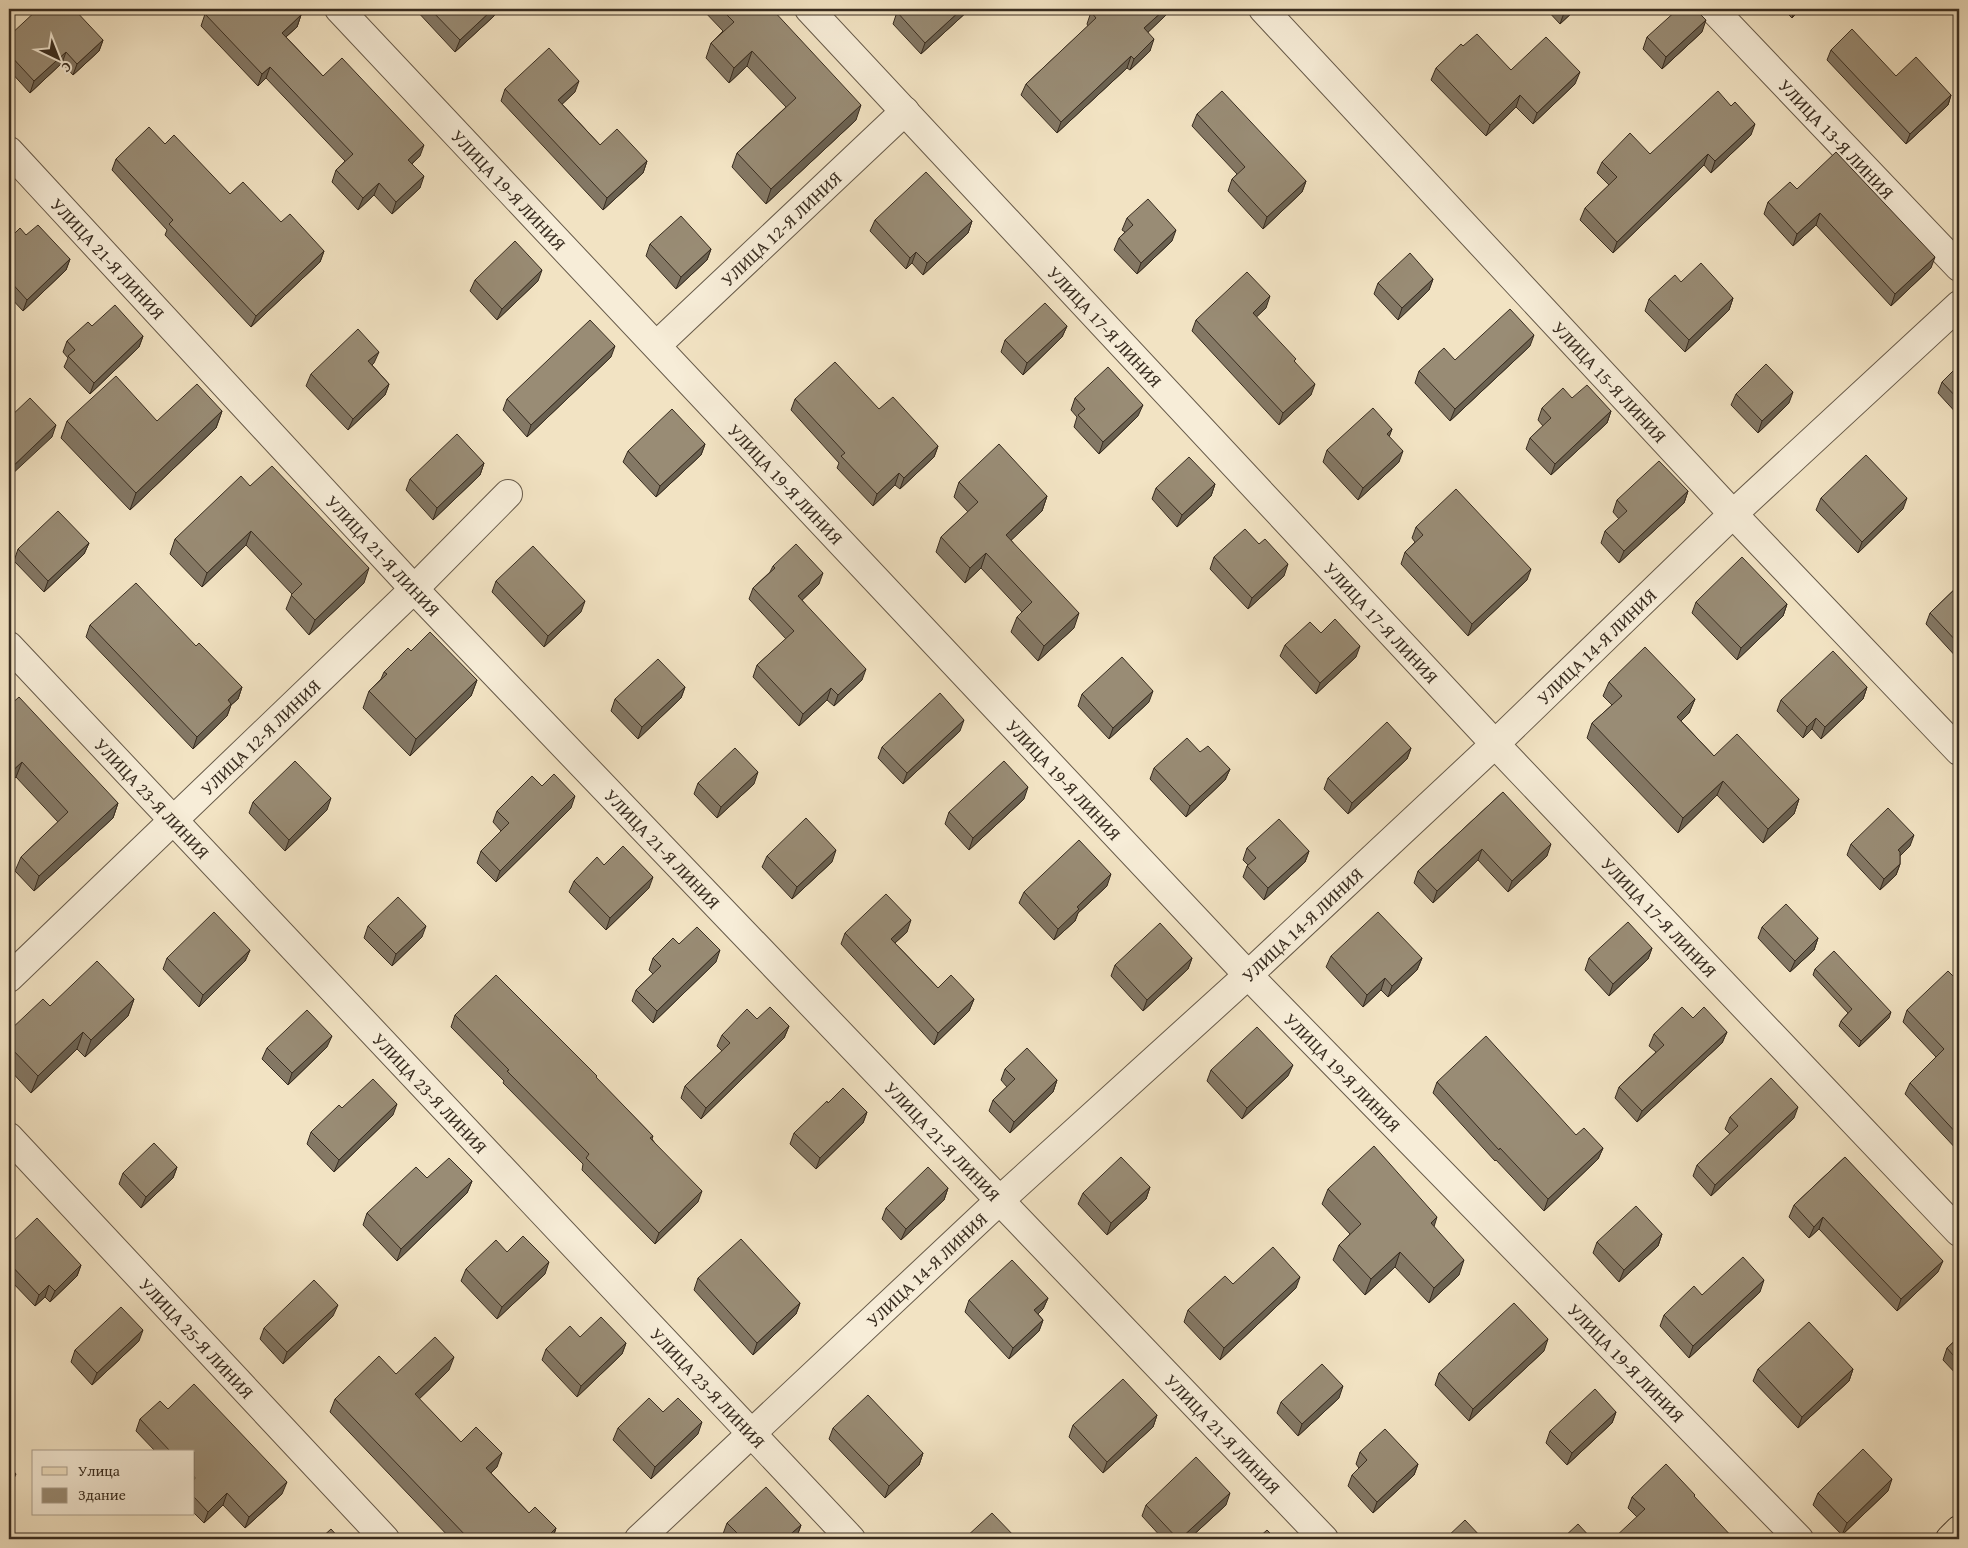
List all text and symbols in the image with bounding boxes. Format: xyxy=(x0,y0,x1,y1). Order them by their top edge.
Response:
north arrow xyxy=(32,32,82,82)
text: С xyxy=(57,57,77,78)
street label: УЛИЦА 13-Я ЛИНИЯ xyxy=(1772,72,1901,205)
street label: УЛИЦА 19-Я ЛИНИЯ xyxy=(445,123,573,256)
street label: УЛИЦА 12-Я ЛИНИЯ xyxy=(714,164,847,292)
street label: УЛИЦА 21-Я ЛИНИЯ xyxy=(45,191,172,325)
street label: УЛИЦА 17-Я ЛИНИЯ xyxy=(1042,260,1169,393)
street label: УЛИЦА 15-Я ЛИНИЯ xyxy=(1546,315,1674,449)
street label: УЛИЦА 19-Я ЛИНИЯ xyxy=(722,417,850,551)
street label: УЛИЦА 21-Я ЛИНИЯ xyxy=(320,489,447,623)
street label: УЛИЦА 17-Я ЛИНИЯ xyxy=(1318,556,1445,689)
street label: УЛИЦА 14-Я ЛИНИЯ xyxy=(1530,582,1662,711)
street label: УЛИЦА 12-Я ЛИНИЯ xyxy=(194,672,326,801)
street label: УЛИЦА 19-Я ЛИНИЯ xyxy=(1000,713,1128,846)
street label: УЛИЦА 23-Я ЛИНИЯ xyxy=(89,732,216,865)
street label: УЛИЦА 21-Я ЛИНИЯ xyxy=(598,782,727,915)
street label: УЛИЦА 17-Я ЛИНИЯ xyxy=(1595,851,1724,984)
street label: УЛИЦА 14-Я ЛИНИЯ xyxy=(1235,861,1369,988)
street label: УЛИЦА 19-Я ЛИНИЯ xyxy=(1278,1006,1408,1138)
street label: УЛИЦА 23-Я ЛИНИЯ xyxy=(366,1026,494,1160)
street label: УЛИЦА 21-Я ЛИНИЯ xyxy=(879,1075,1007,1208)
street label: УЛИЦА 14-Я ЛИНИЯ xyxy=(860,1205,993,1333)
street label: УЛИЦА 25-Я ЛИНИЯ xyxy=(133,1271,261,1405)
street label: УЛИЦА 19-Я ЛИНИЯ xyxy=(1562,1297,1691,1428)
street label: УЛИЦА 23-Я ЛИНИЯ xyxy=(644,1321,772,1454)
street label: УЛИЦА 21-Я ЛИНИЯ xyxy=(1159,1367,1287,1500)
legend xyxy=(32,1450,195,1516)
text: Улица xyxy=(78,1460,121,1481)
text: Здание xyxy=(78,1484,126,1505)

